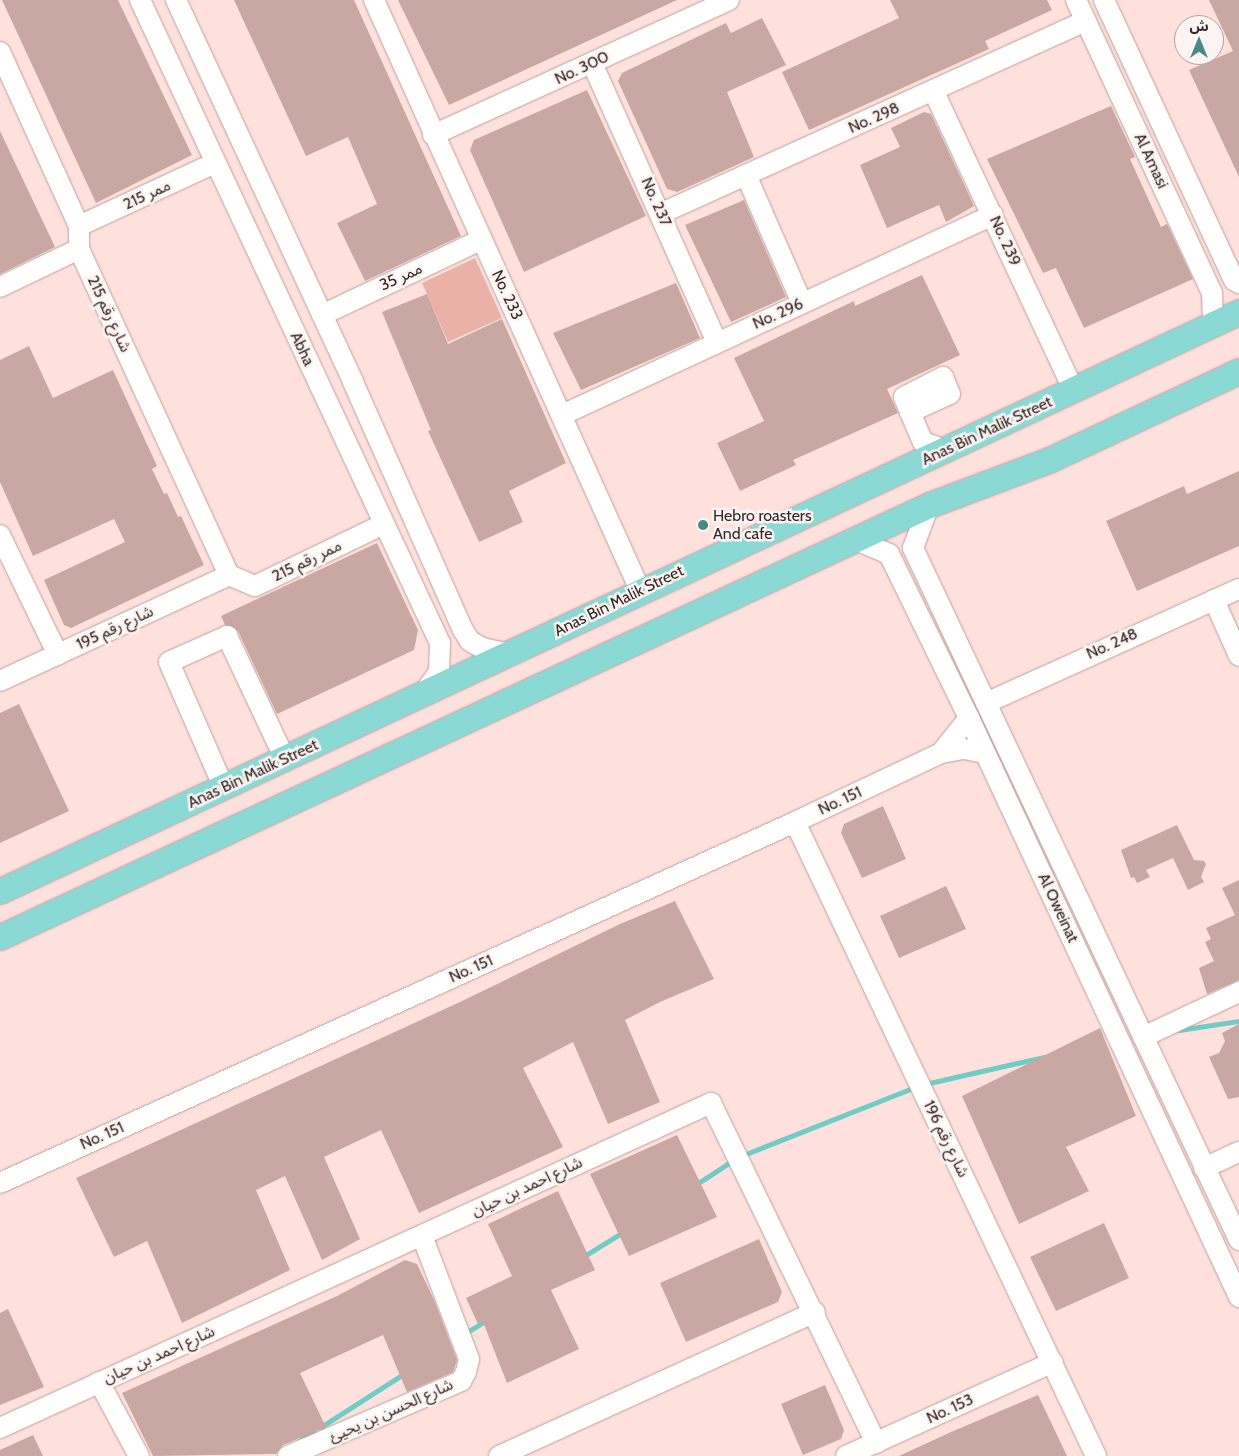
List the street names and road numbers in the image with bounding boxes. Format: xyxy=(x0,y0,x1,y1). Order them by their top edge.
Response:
street label: No. 300 xyxy=(552,47,612,89)
street label: No. 298 xyxy=(845,98,903,138)
street label: Al Amasi xyxy=(1130,130,1172,192)
street label: No. 237 xyxy=(637,174,675,230)
street label: ممر 215 xyxy=(120,176,174,214)
street label: No. 239 xyxy=(985,213,1025,269)
street label: ممر 35 xyxy=(377,259,425,295)
street label: No. 233 xyxy=(487,267,527,323)
street label: شارع رقم 215 xyxy=(83,273,135,355)
street label: No. 296 xyxy=(750,294,806,334)
street label: Abha xyxy=(286,329,318,369)
street label: Anas Bin Malik Street xyxy=(919,392,1055,470)
street label: ممر رقم 215 xyxy=(269,536,345,586)
street label: Anas Bin Malik Street xyxy=(551,561,687,641)
street label: شارع رقم 195 xyxy=(73,602,157,654)
street label: No. 248 xyxy=(1083,624,1141,664)
street label: Anas Bin Malik Street xyxy=(185,735,321,813)
street label: No. 151 xyxy=(815,783,865,819)
street label: Al Oweinat xyxy=(1034,870,1082,946)
street label: No. 151 xyxy=(446,951,496,987)
street label: شارع رقم 196 xyxy=(919,1097,973,1181)
street label: No. 151 xyxy=(77,1118,127,1154)
street label: شارع احمد بن حيان xyxy=(469,1153,585,1221)
street label: شارع احمد بن حيان xyxy=(100,1322,218,1388)
street label: شارع الحسن بن يحيئ xyxy=(326,1375,456,1447)
street label: No. 153 xyxy=(924,1390,976,1428)

